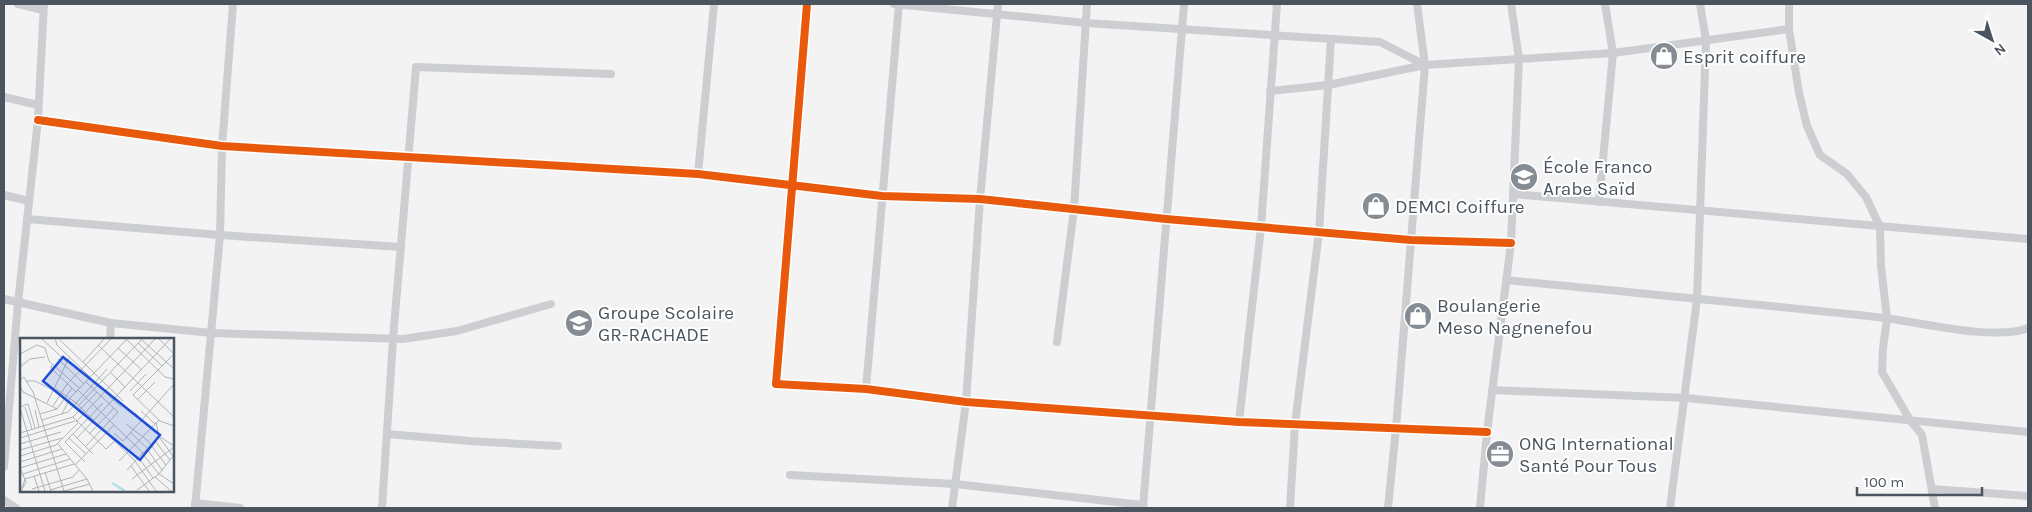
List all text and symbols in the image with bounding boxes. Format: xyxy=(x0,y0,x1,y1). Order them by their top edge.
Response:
north arrow xyxy=(1967,15,2017,65)
text: N xyxy=(1991,40,2009,59)
shop icon: Esprit coiffure xyxy=(1649,41,1679,71)
place label: Esprit coiffure xyxy=(1683,46,1806,68)
place label: École Franco Arabe Saïd xyxy=(1543,155,1652,200)
school or university icon: École Franco Arabe Saïd xyxy=(1509,162,1539,192)
shop icon: DEMCI Coiffure xyxy=(1361,191,1391,221)
place label: DEMCI Coiffure xyxy=(1395,196,1525,218)
place label: Boulangerie Meso Nagnenefou xyxy=(1437,295,1593,339)
shop icon: Boulangerie Meso Nagnenefou xyxy=(1403,301,1433,331)
place label: Groupe Scolaire GR-RACHADE xyxy=(598,302,734,346)
school or university icon: Groupe Scolaire GR-RACHADE xyxy=(564,308,594,338)
inset map xyxy=(20,338,174,492)
place label: ONG International Santé Pour Tous xyxy=(1519,433,1674,477)
office icon: ONG International Santé Pour Tous xyxy=(1485,439,1515,469)
scale bar xyxy=(1857,464,1982,496)
text: 100 m xyxy=(1864,473,1904,491)

